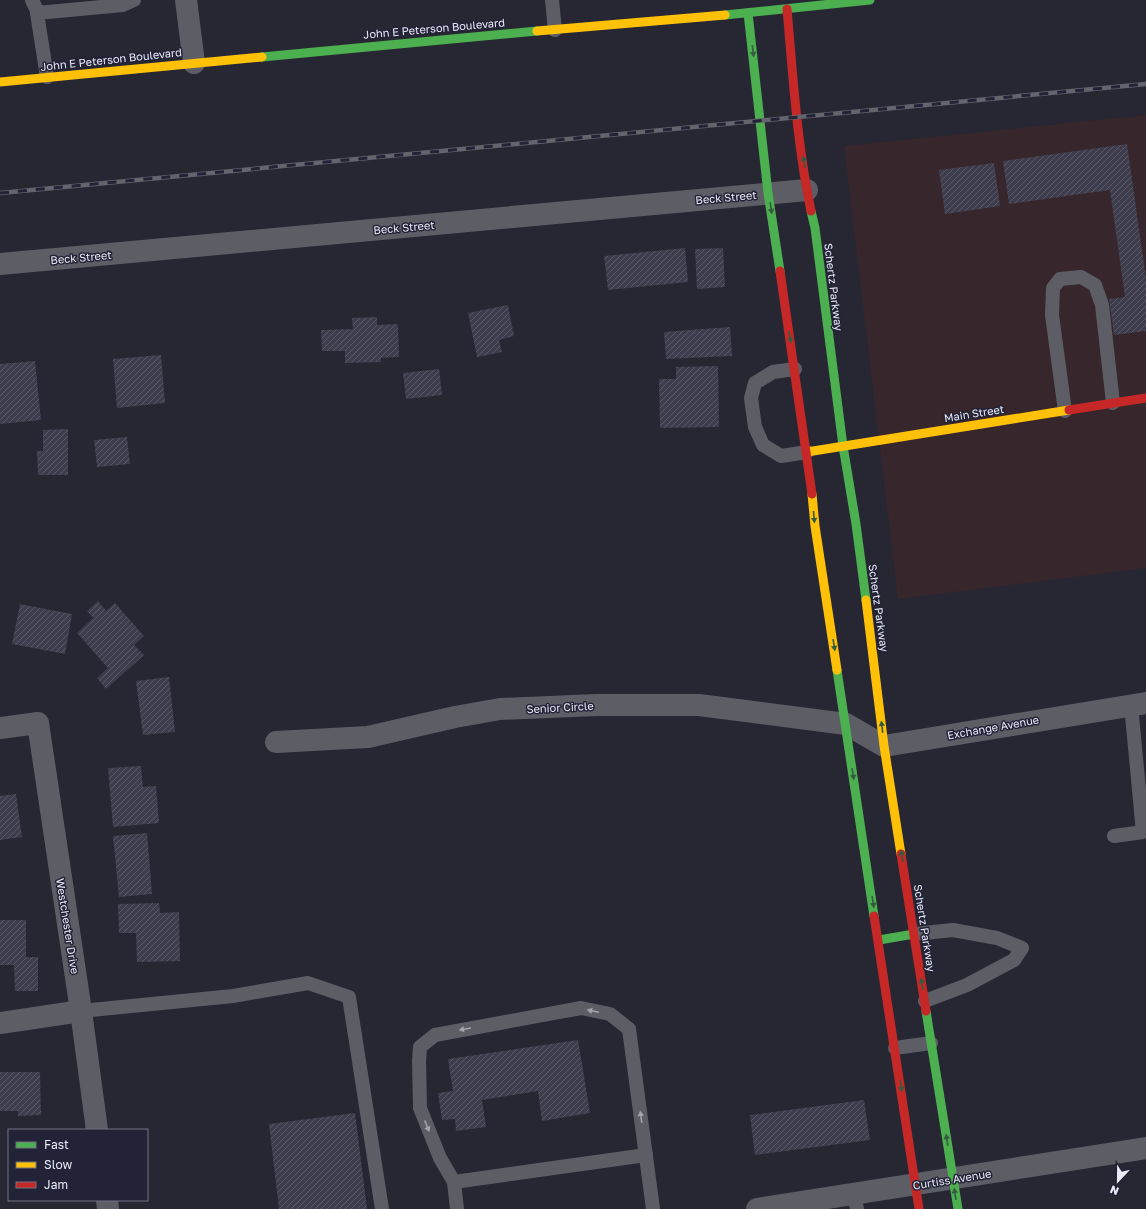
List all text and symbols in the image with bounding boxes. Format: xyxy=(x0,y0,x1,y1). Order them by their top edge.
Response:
street label: John E Peterson Boulevard xyxy=(363,15,505,41)
street label: John E Peterson Boulevard xyxy=(40,45,182,73)
one-way arrow xyxy=(750,45,756,57)
one-way arrow xyxy=(801,156,807,168)
street label: Beck Street xyxy=(695,188,757,206)
one-way arrow xyxy=(768,202,774,214)
street label: Beck Street xyxy=(373,218,435,236)
street label: Schertz Parkway xyxy=(822,242,846,332)
street label: Beck Street xyxy=(50,248,112,266)
one-way arrow xyxy=(787,331,793,343)
street label: Main Street xyxy=(943,402,1005,424)
one-way arrow xyxy=(811,511,818,523)
street label: Schertz Parkway xyxy=(866,563,892,653)
one-way arrow xyxy=(831,639,837,651)
street label: Senior Circle xyxy=(526,699,594,715)
street label: Exchange Avenue xyxy=(946,713,1040,741)
one-way arrow xyxy=(879,721,885,733)
one-way arrow xyxy=(850,768,856,780)
one-way arrow xyxy=(899,850,905,862)
street label: Westchester Drive xyxy=(54,877,82,975)
street label: Schertz Parkway xyxy=(912,883,938,973)
one-way arrow xyxy=(870,896,876,908)
one-way arrow xyxy=(919,978,925,990)
one-way arrow xyxy=(587,1007,599,1013)
one-way arrow xyxy=(459,1026,471,1032)
one-way arrow xyxy=(898,1080,904,1092)
one-way arrow xyxy=(638,1111,644,1123)
one-way arrow xyxy=(425,1120,431,1132)
legend xyxy=(8,1129,148,1201)
one-way arrow xyxy=(944,1134,950,1146)
text: Fast xyxy=(44,1137,69,1152)
text: Slow xyxy=(44,1157,72,1172)
north arrow xyxy=(1098,1161,1138,1201)
street label: Curtiss Avenue xyxy=(912,1166,992,1192)
text: Jam xyxy=(44,1177,68,1192)
text: N xyxy=(1108,1183,1120,1198)
one-way arrow xyxy=(952,1188,958,1200)

